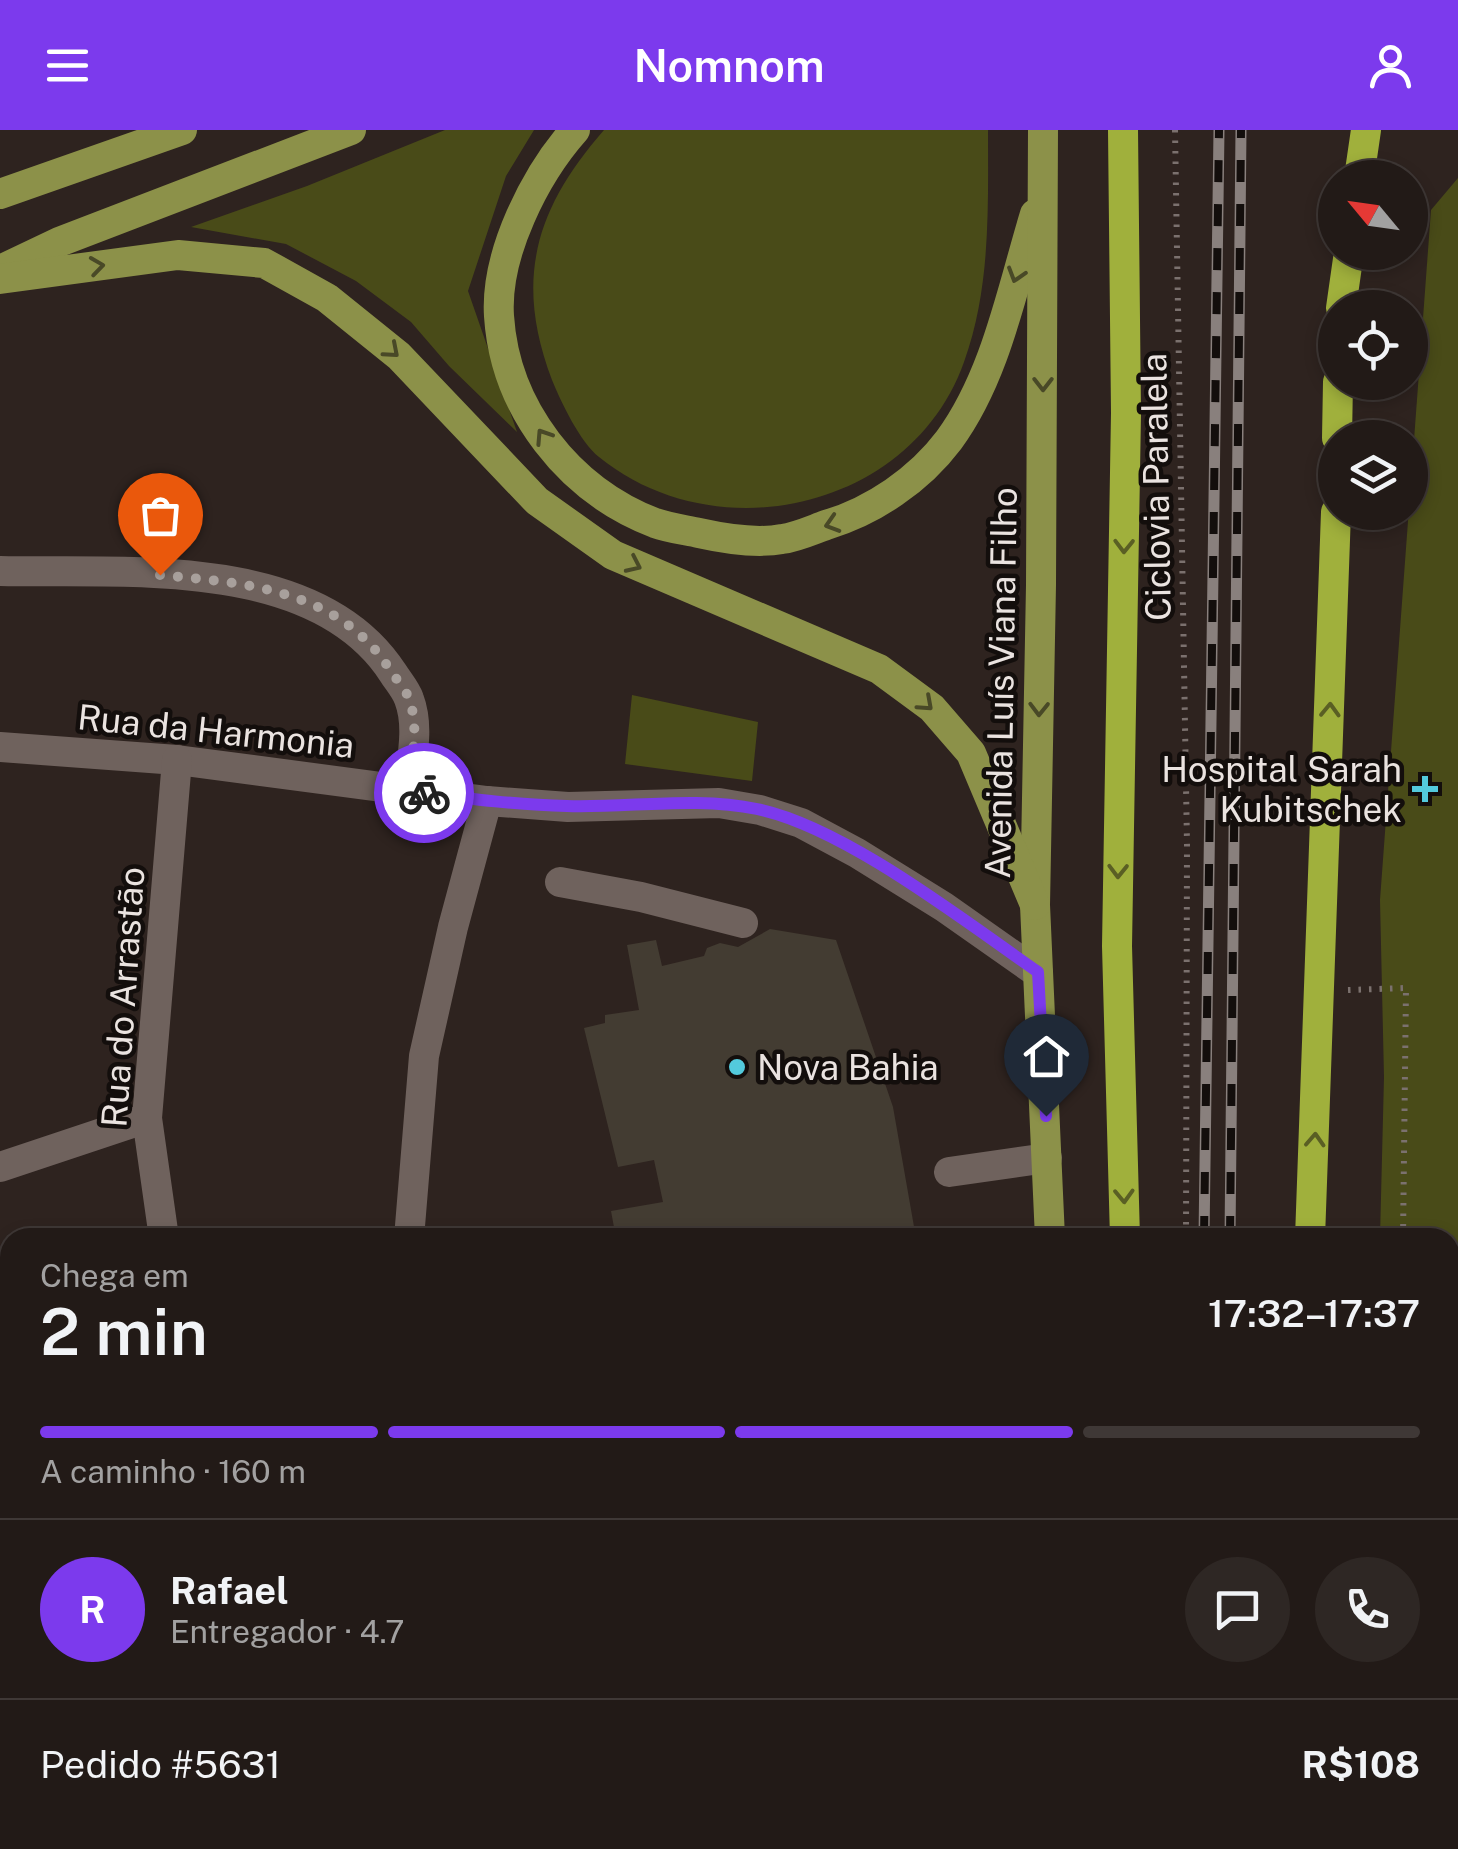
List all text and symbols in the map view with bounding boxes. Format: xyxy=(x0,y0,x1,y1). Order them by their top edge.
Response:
icon: menu xyxy=(40,38,95,93)
icon: person xyxy=(1363,38,1418,93)
text: Nomnom xyxy=(633,39,825,92)
north arrow xyxy=(1318,160,1428,270)
map controls xyxy=(1318,160,1428,530)
one-way arrow xyxy=(88,256,105,277)
one-way arrow xyxy=(1007,266,1028,283)
button: locate xyxy=(1318,290,1428,400)
one-way arrow xyxy=(380,340,399,358)
street label: Ciclovia Paralela xyxy=(1133,353,1179,621)
one-way arrow xyxy=(1032,378,1054,393)
button: layers xyxy=(1318,420,1428,530)
one-way arrow xyxy=(536,429,555,447)
pin xyxy=(118,473,203,576)
street label: Avenida Luís Viana Filho xyxy=(977,487,1025,879)
icon: bag xyxy=(133,488,188,543)
one-way arrow xyxy=(824,512,841,532)
one-way arrow xyxy=(1113,538,1134,554)
one-way arrow xyxy=(624,552,642,572)
one-way arrow xyxy=(914,692,933,710)
street label: Rua da Harmonia xyxy=(76,696,356,766)
one-way arrow xyxy=(1028,702,1049,718)
one-way arrow xyxy=(1320,702,1341,718)
courier xyxy=(374,743,474,843)
place label: Hospital Sarah Kubitschek xyxy=(1161,749,1402,830)
icon: bike xyxy=(397,766,452,821)
marker: Hospital Sarah Kubitschek xyxy=(1412,776,1438,802)
one-way arrow xyxy=(1107,864,1129,879)
street label: Rua do Arrastão xyxy=(93,865,153,1129)
pin xyxy=(1004,1014,1089,1117)
icon: home xyxy=(1019,1029,1074,1084)
place label: Nova Bahia xyxy=(757,1047,939,1088)
marker: Nova Bahia xyxy=(726,1056,748,1078)
one-way arrow xyxy=(1304,1132,1325,1148)
one-way arrow xyxy=(1113,1188,1134,1204)
text: Chega em xyxy=(40,1257,189,1294)
text: 17:32–17:37 xyxy=(1208,1291,1420,1336)
text: 2 min xyxy=(40,1293,208,1370)
text: A caminho · 160 m xyxy=(40,1453,306,1490)
button: chat xyxy=(1185,1557,1290,1662)
button: phone xyxy=(1315,1557,1420,1662)
text: Rafael xyxy=(170,1568,289,1613)
text: R xyxy=(79,1587,106,1632)
text: Entregador · 4.7 xyxy=(170,1613,404,1650)
text: Pedido #5631 xyxy=(40,1742,281,1787)
text: R$108 xyxy=(1302,1742,1420,1787)

